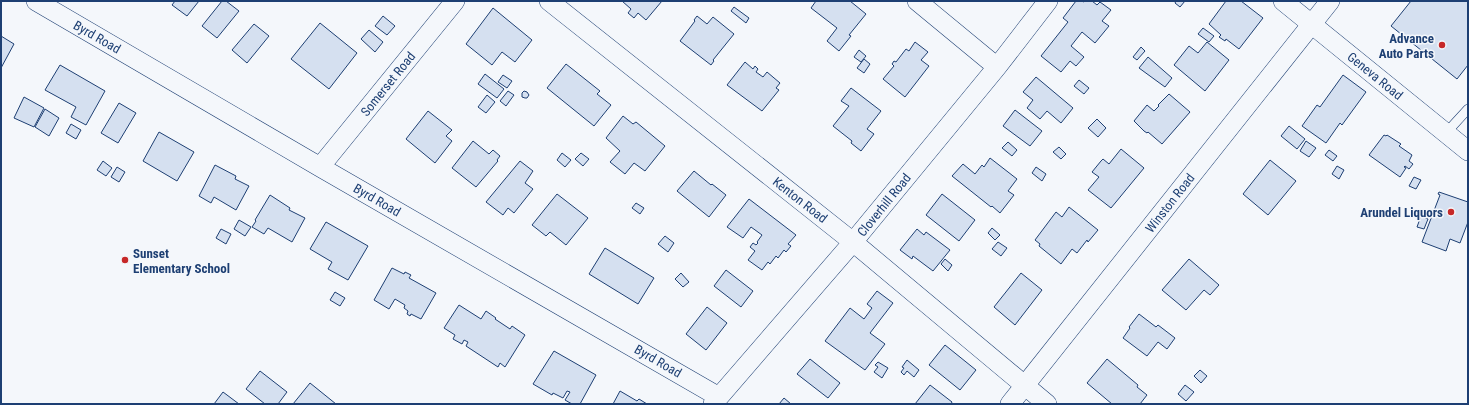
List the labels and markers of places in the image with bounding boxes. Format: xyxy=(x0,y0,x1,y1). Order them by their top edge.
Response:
place label: Advance Auto Parts xyxy=(1379,31,1434,61)
marker: Advance Auto Parts xyxy=(1437,40,1447,50)
place label: Arundel Liquors xyxy=(1360,205,1443,220)
marker: Arundel Liquors xyxy=(1446,207,1456,217)
place label: Sunset Elementary School xyxy=(133,246,230,276)
marker: Sunset Elementary School xyxy=(120,255,130,265)

